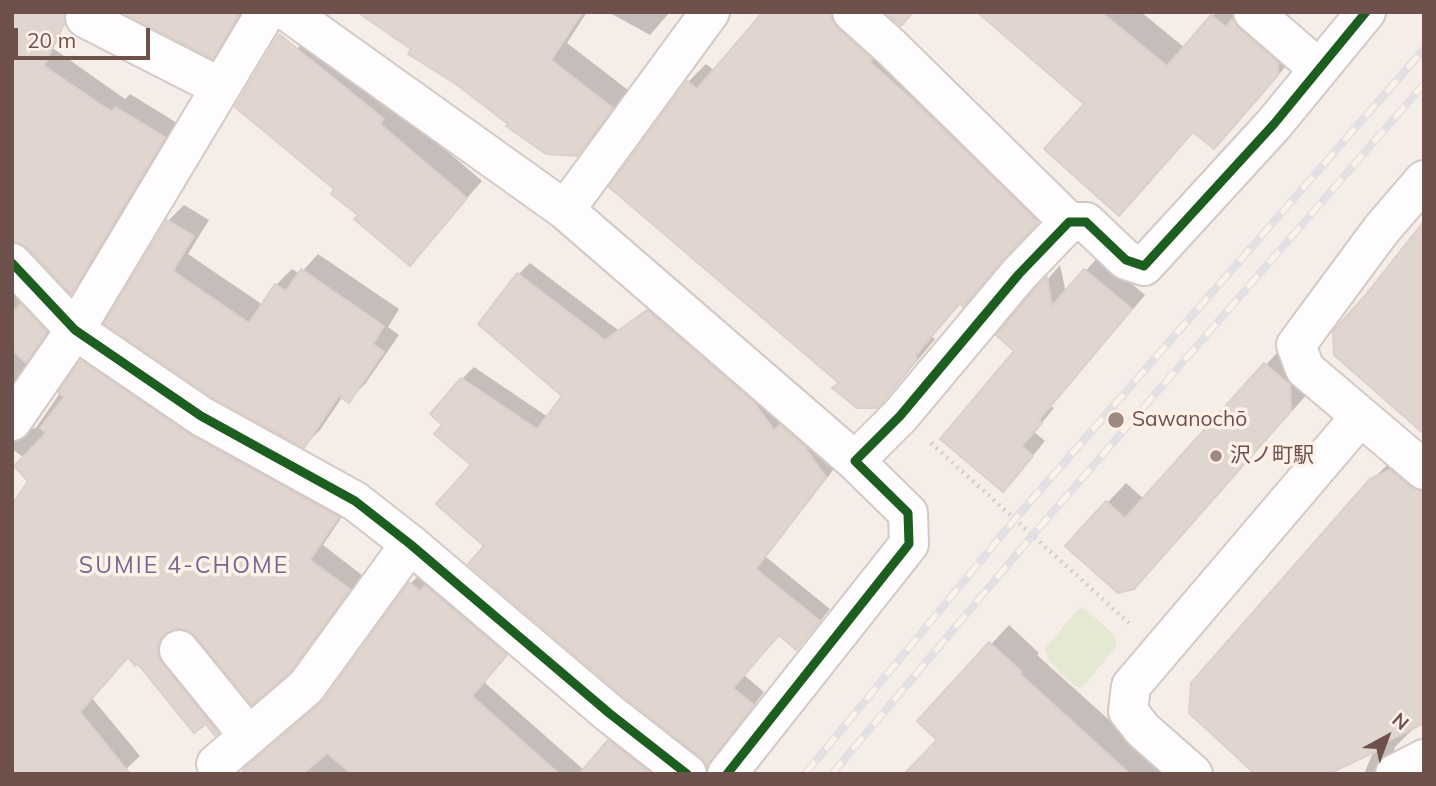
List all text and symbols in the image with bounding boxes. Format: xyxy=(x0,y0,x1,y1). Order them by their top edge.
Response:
scale bar xyxy=(18,14,154,58)
text: 20 m xyxy=(27,27,76,53)
place label: Sawanochō xyxy=(1132,407,1247,433)
marker: Sawanochō xyxy=(1106,410,1126,430)
place label: 沢ノ町駅 xyxy=(1230,443,1314,469)
marker: 沢ノ町駅 xyxy=(1208,448,1224,464)
district label: SUMIE 4-CHOME xyxy=(80,552,288,580)
north arrow xyxy=(1352,702,1422,772)
text: N xyxy=(1387,707,1414,735)

